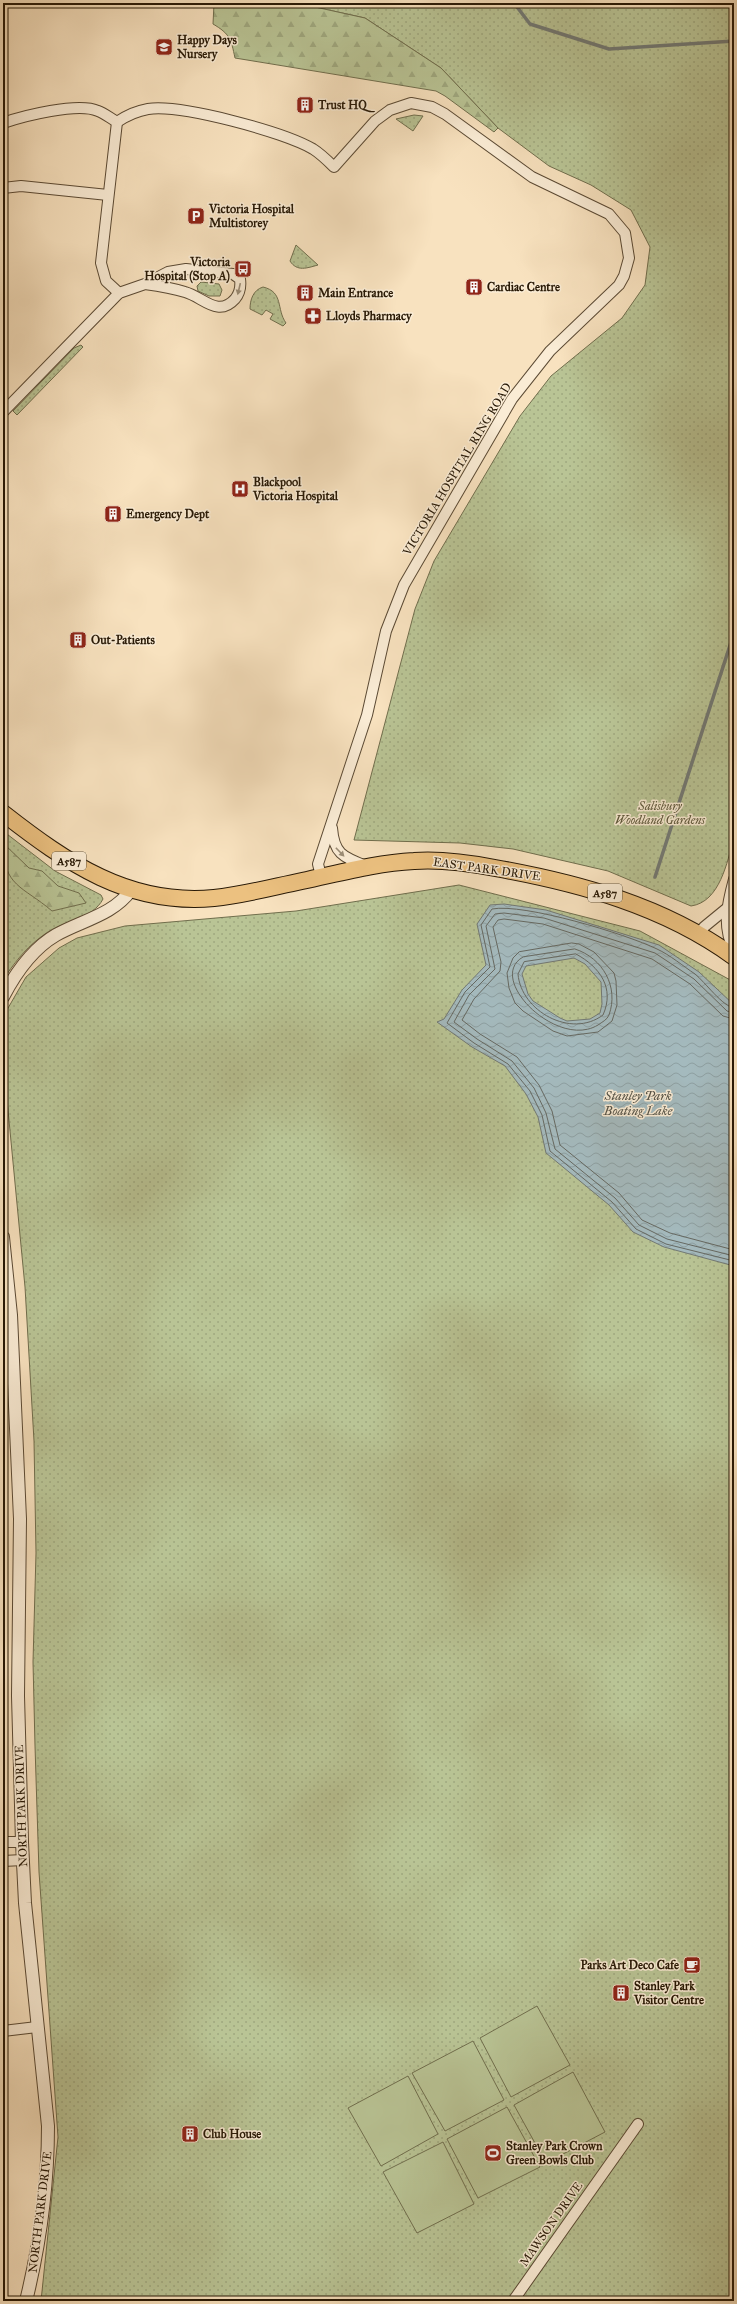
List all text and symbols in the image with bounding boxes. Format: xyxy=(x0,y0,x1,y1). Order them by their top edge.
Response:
place label: Happy Days Nursery xyxy=(177,33,238,62)
school or university icon: Happy Days Nursery xyxy=(154,37,174,57)
building icon: Trust HQ xyxy=(295,95,315,115)
place label: Trust HQ xyxy=(317,98,375,113)
place label: Victoria Hospital Multistorey xyxy=(208,202,295,231)
parking icon: Victoria Hospital Multistorey xyxy=(186,206,206,226)
place label: Victoria Hospital (Stop A) xyxy=(144,255,231,284)
bus stop icon: Victoria Hospital (Stop A) xyxy=(233,259,253,279)
building icon: Cardiac Centre xyxy=(464,277,484,297)
place label: Cardiac Centre xyxy=(487,280,560,294)
one-way arrow xyxy=(235,283,241,296)
building icon: Main Entrance xyxy=(295,283,315,303)
place label: Main Entrance xyxy=(318,286,393,300)
pharmacy icon: Lloyds Pharmacy xyxy=(303,306,323,326)
place label: Lloyds Pharmacy xyxy=(326,309,413,324)
street label: VICTORIA HOSPITAL RING ROAD xyxy=(399,380,514,559)
place label: Blackpool Victoria Hospital xyxy=(252,475,339,504)
hospital icon: Blackpool Victoria Hospital xyxy=(230,479,250,499)
building icon: Emergency Dept xyxy=(103,504,123,524)
place label: Emergency Dept xyxy=(126,507,210,522)
building icon: Out-Patients xyxy=(68,630,88,650)
place label: Out-Patients xyxy=(91,633,156,647)
park label: Salisbury Woodland Gardens xyxy=(615,799,705,827)
one-way arrow xyxy=(335,847,345,857)
road number: A587 xyxy=(52,852,86,870)
street label: EAST PARK DRIVE xyxy=(432,855,542,884)
road number: A587 xyxy=(588,884,622,902)
water label: Stanley Park Boating Lake xyxy=(603,1088,673,1119)
street label: NORTH PARK DRIVE xyxy=(12,1744,30,1868)
cafe icon: Parks Art Deco Cafe xyxy=(682,1955,702,1975)
place label: Parks Art Deco Cafe xyxy=(580,1958,679,1972)
place label: Stanley Park Visitor Centre xyxy=(633,1979,704,2007)
building icon: Stanley Park Visitor Centre xyxy=(611,1983,631,2003)
building icon: Club House xyxy=(180,2124,200,2144)
place label: Club House xyxy=(203,2127,261,2141)
place label: Stanley Park Crown Green Bowls Club xyxy=(506,2139,603,2167)
sports icon: Stanley Park Crown Green Bowls Club xyxy=(483,2143,503,2163)
street label: NORTH PARK DRIVE xyxy=(26,2150,54,2274)
street label: MAWSON DRIVE xyxy=(517,2179,586,2269)

